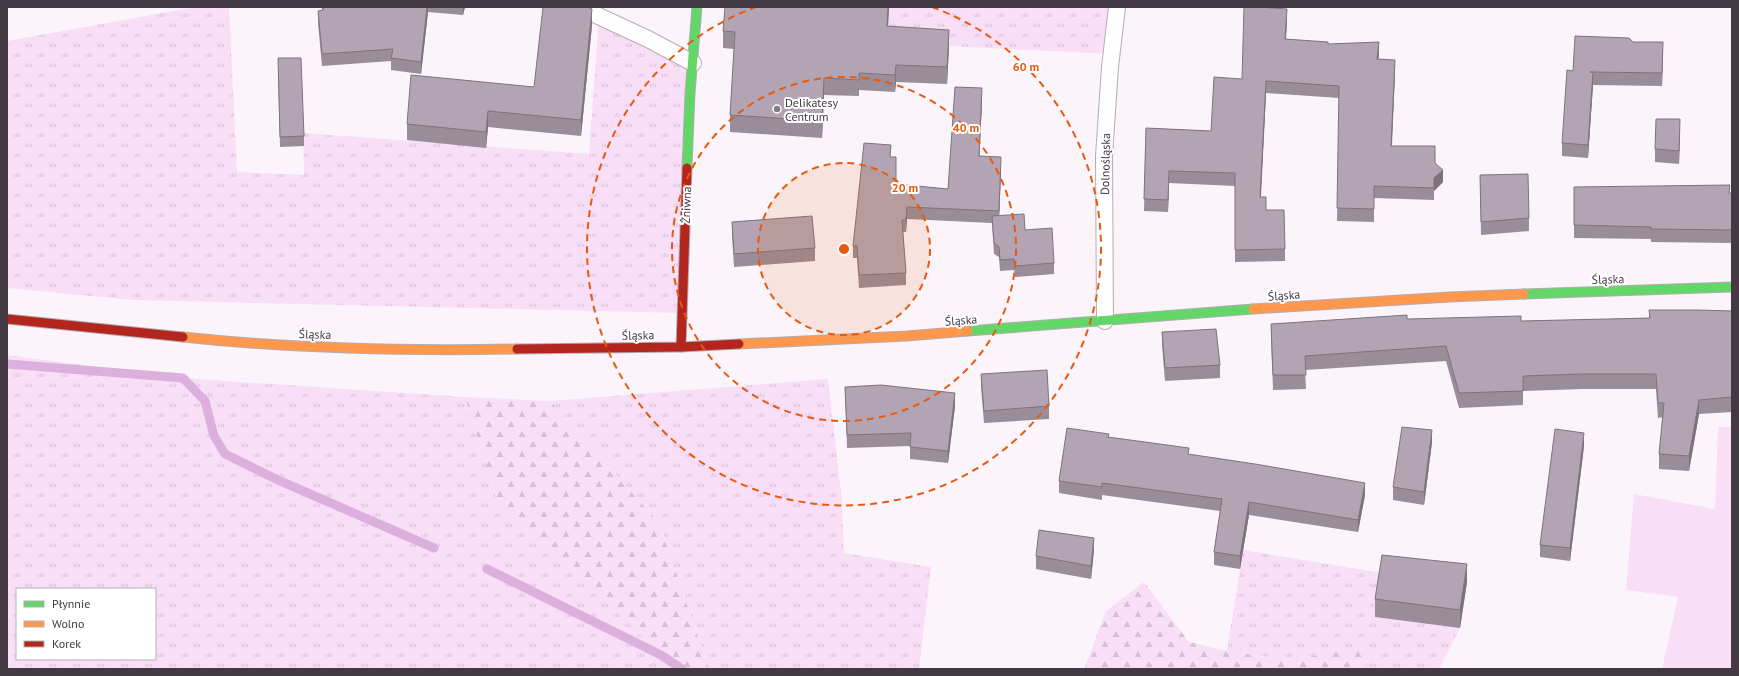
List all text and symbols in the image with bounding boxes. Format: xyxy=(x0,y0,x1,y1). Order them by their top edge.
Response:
text: 60 m xyxy=(1013,59,1039,74)
place label: Delikatesy Centrum xyxy=(785,95,838,124)
marker: Delikatesy Centrum xyxy=(772,104,782,114)
text: 40 m xyxy=(953,120,979,135)
street label: Dolnośląska xyxy=(1097,133,1113,195)
text: 20 m xyxy=(892,180,918,195)
street label: Żniwna xyxy=(678,186,694,224)
centre of rings xyxy=(837,242,851,256)
street label: Śląska xyxy=(1591,271,1625,287)
street label: Śląska xyxy=(1267,286,1301,304)
street label: Śląska xyxy=(944,311,978,329)
street label: Śląska xyxy=(298,326,332,342)
street label: Śląska xyxy=(622,327,654,343)
legend xyxy=(16,588,156,660)
text: Płynnie xyxy=(52,596,90,611)
text: Wolno xyxy=(52,616,84,631)
text: Korek xyxy=(52,636,81,651)

